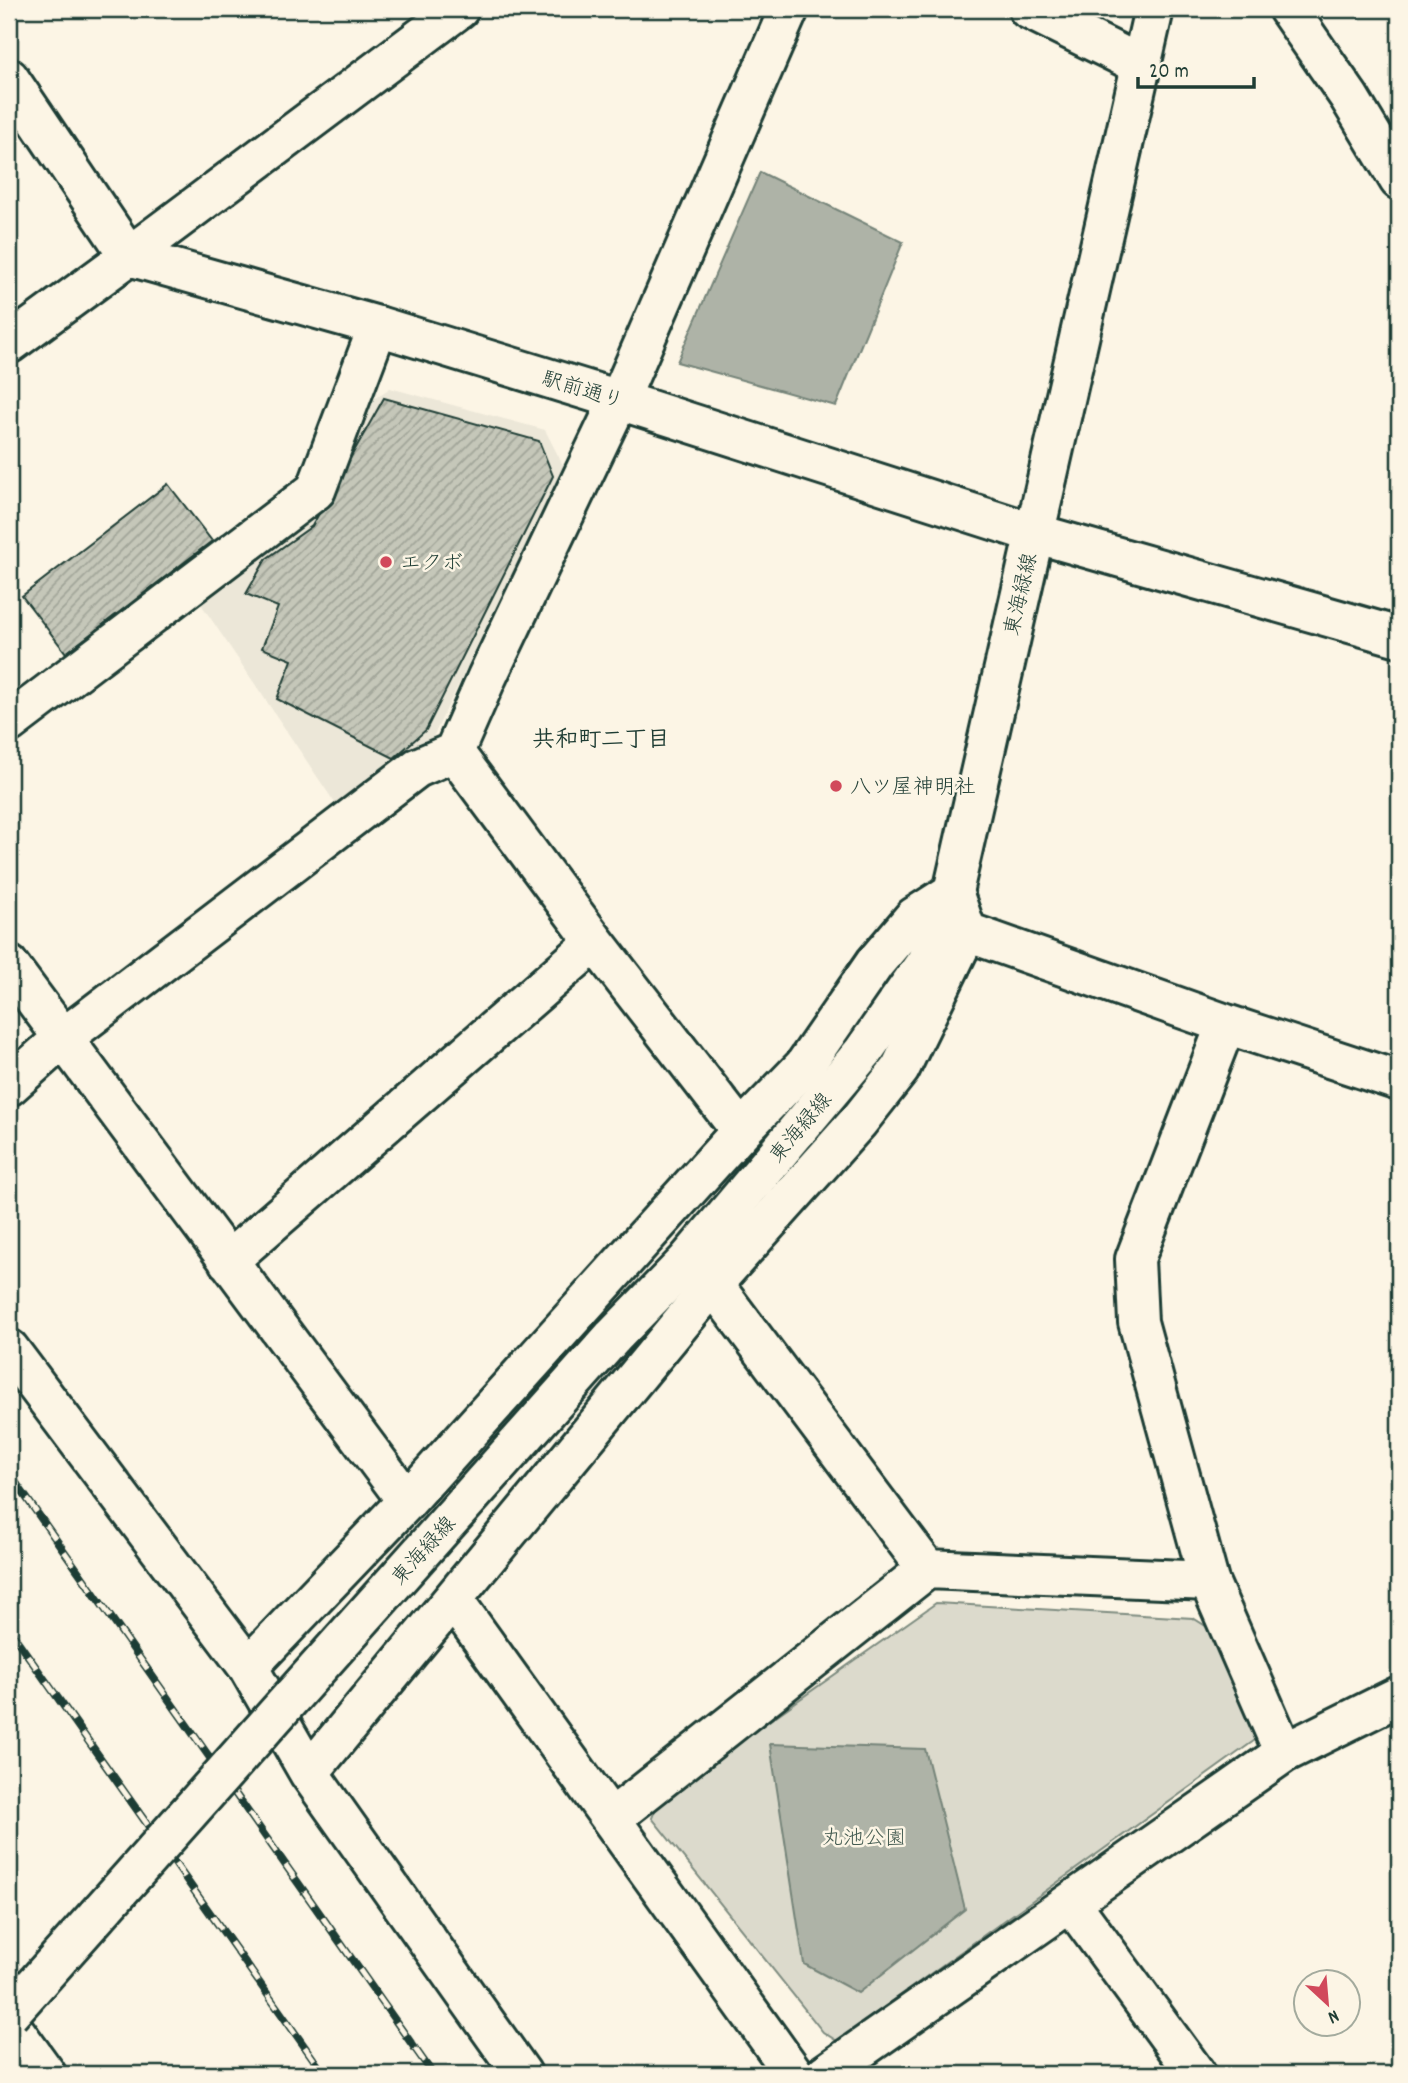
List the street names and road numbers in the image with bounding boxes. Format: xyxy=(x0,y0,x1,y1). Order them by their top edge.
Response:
street label: 駅前通り xyxy=(538,365,627,418)
street label: 東海緑線 xyxy=(999,550,1047,639)
street label: 東海緑線 xyxy=(764,1087,841,1171)
street label: 東海緑線 xyxy=(386,1511,464,1593)

